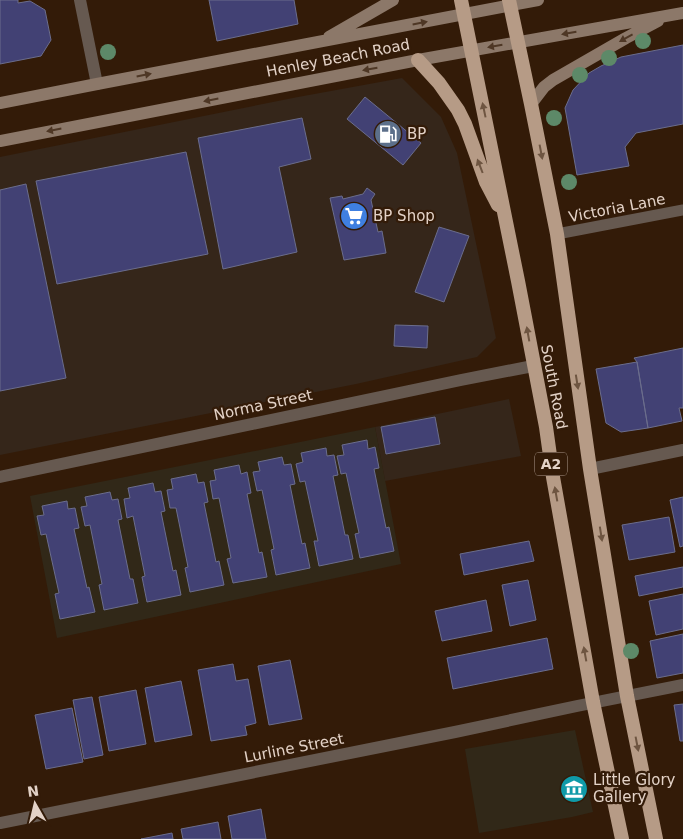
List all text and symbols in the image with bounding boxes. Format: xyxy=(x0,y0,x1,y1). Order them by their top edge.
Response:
one-way arrow xyxy=(412,18,428,26)
one-way arrow xyxy=(561,29,577,37)
one-way arrow xyxy=(619,34,633,42)
street label: Henley Beach Road xyxy=(265,35,411,81)
one-way arrow xyxy=(486,43,502,51)
one-way arrow xyxy=(363,65,378,73)
one-way arrow xyxy=(137,70,153,78)
one-way arrow xyxy=(202,96,218,104)
one-way arrow xyxy=(479,101,487,117)
fuel station icon: BP xyxy=(373,119,403,149)
place label: BP xyxy=(407,125,426,143)
one-way arrow xyxy=(46,127,62,135)
one-way arrow xyxy=(537,145,545,161)
one-way arrow xyxy=(476,158,484,173)
street label: Victoria Lane xyxy=(567,190,667,226)
supermarket icon: BP Shop xyxy=(339,201,369,231)
place label: BP Shop xyxy=(373,207,435,225)
one-way arrow xyxy=(523,326,531,342)
street label: South Road xyxy=(537,343,571,431)
one-way arrow xyxy=(574,374,582,390)
street label: Norma Street xyxy=(212,386,314,424)
road number: A2 xyxy=(535,452,567,476)
one-way arrow xyxy=(552,487,560,502)
one-way arrow xyxy=(597,526,605,542)
one-way arrow xyxy=(580,646,588,662)
street label: Lurline Street xyxy=(243,729,345,766)
one-way arrow xyxy=(633,736,641,751)
place label: Little Glory Gallery xyxy=(593,771,676,806)
museum icon: Little Glory Gallery xyxy=(559,774,589,804)
north arrow xyxy=(10,779,60,829)
text: N xyxy=(26,782,40,800)

